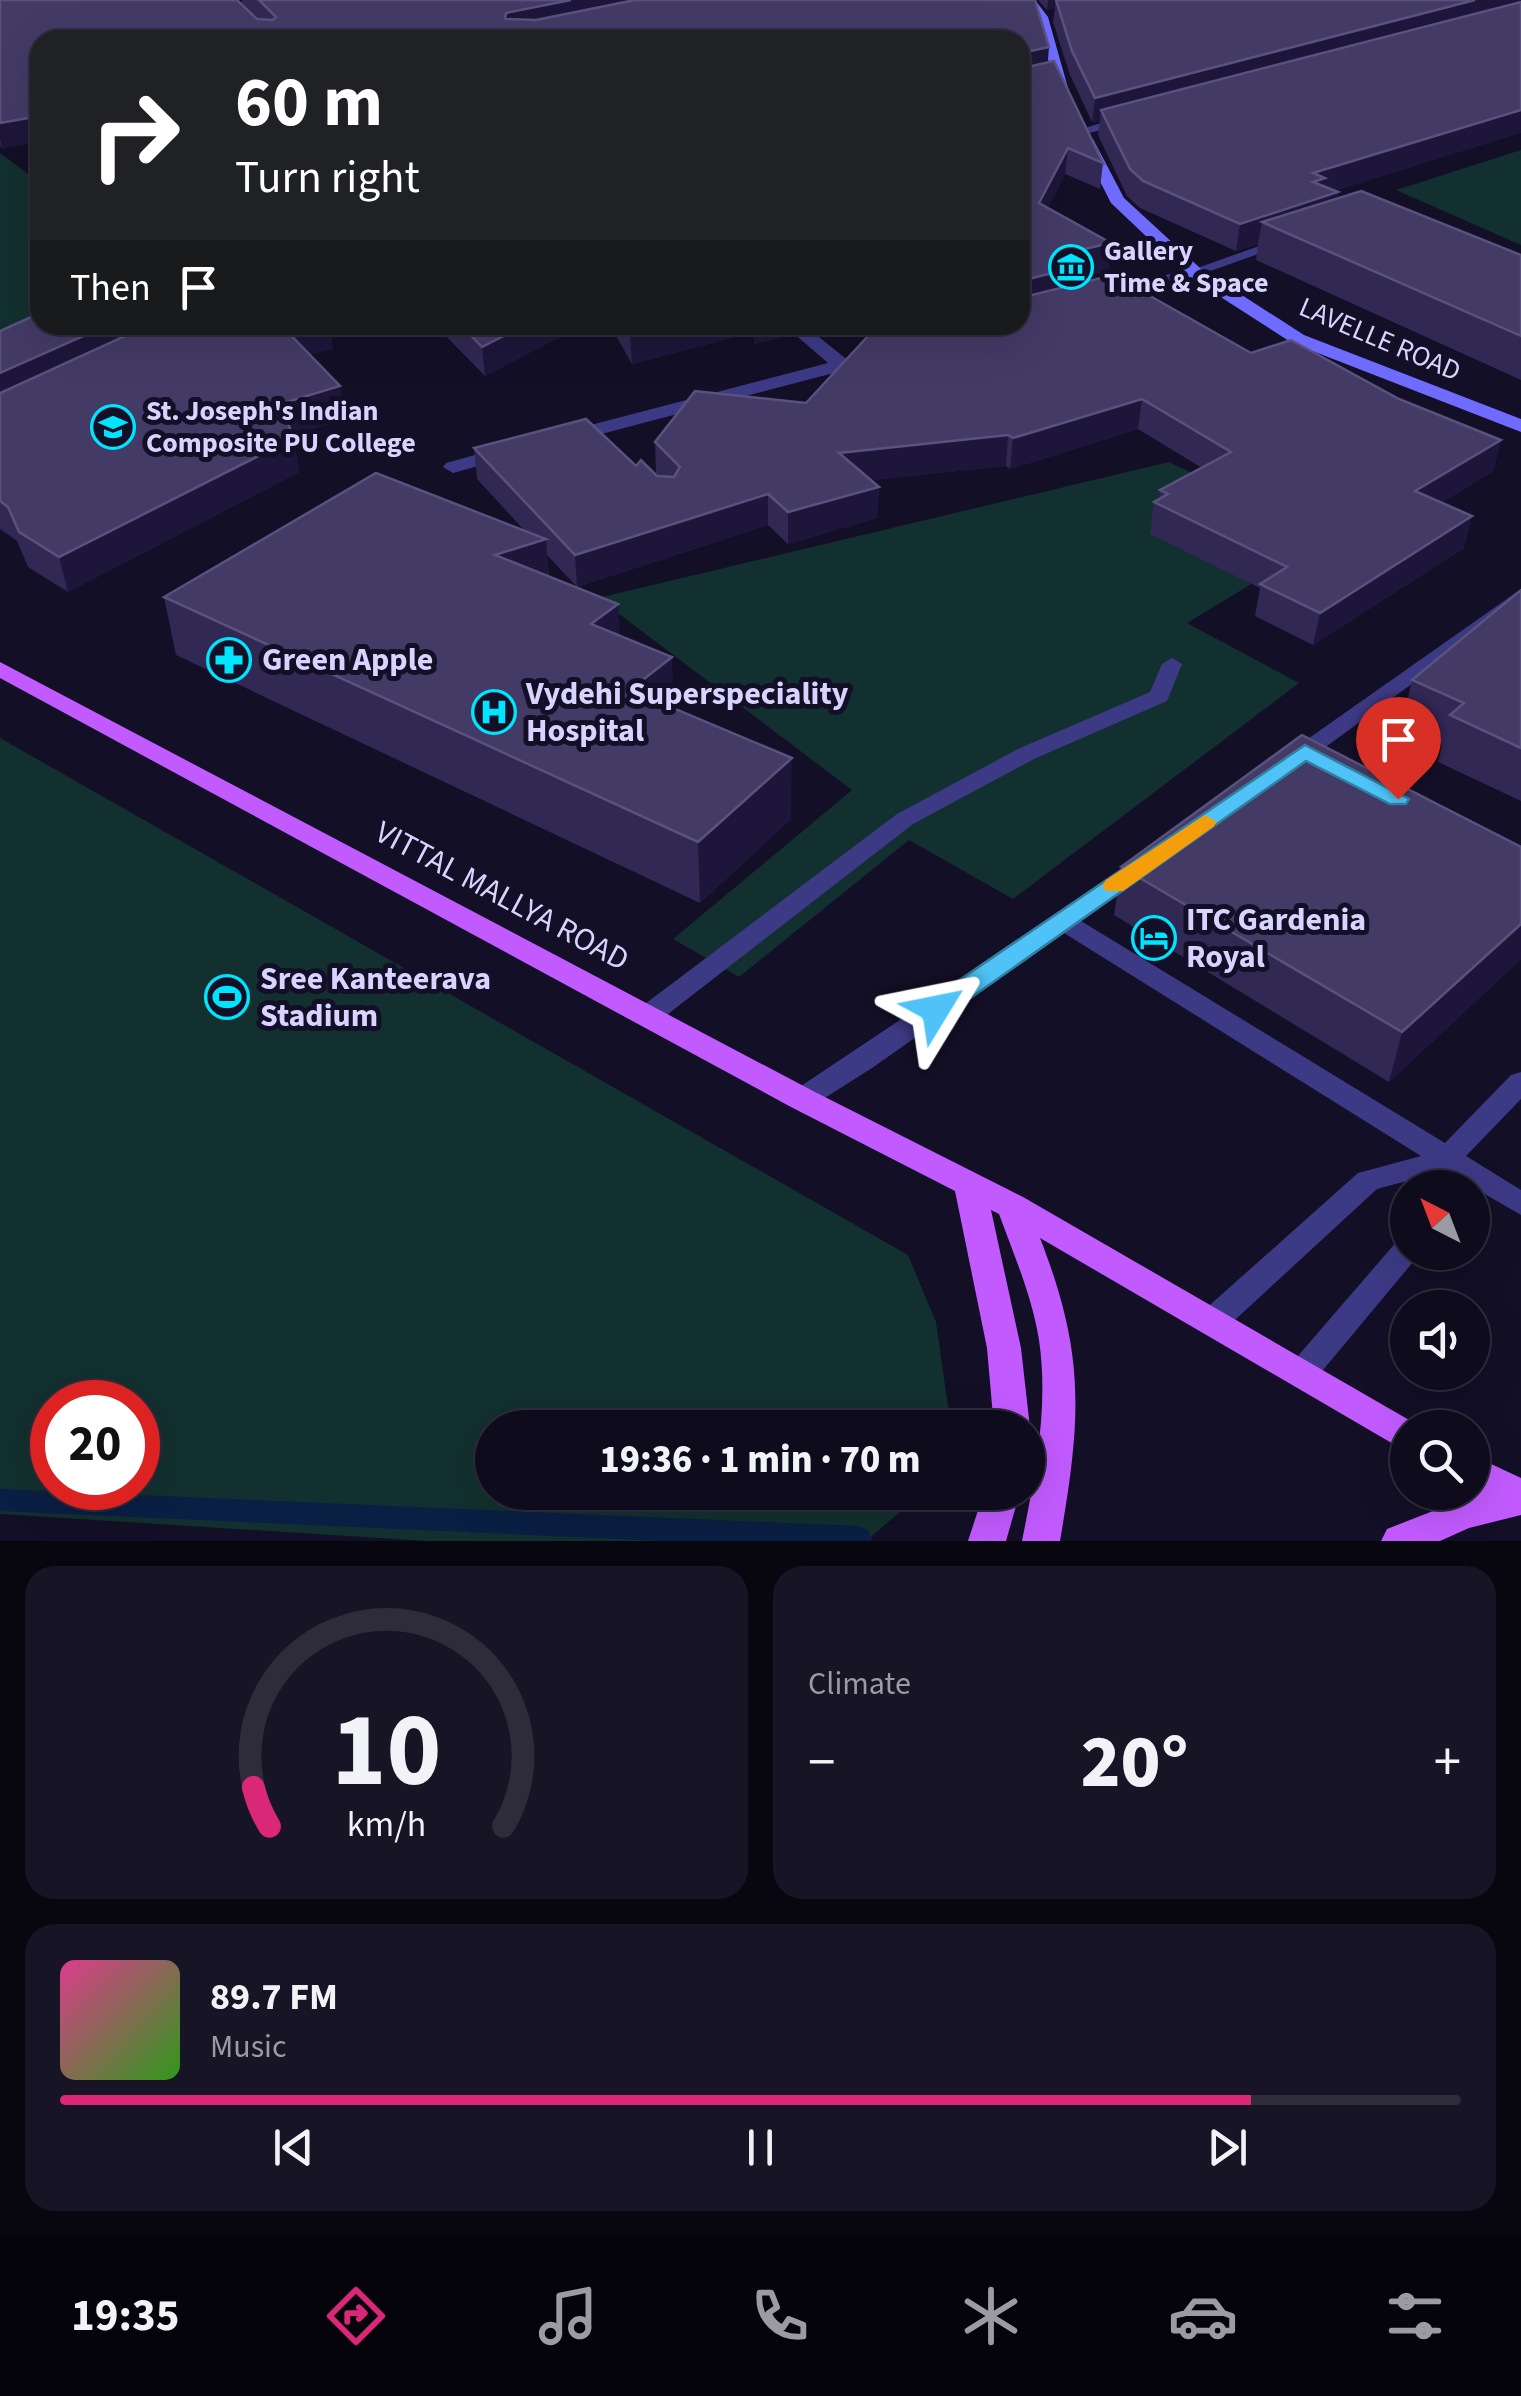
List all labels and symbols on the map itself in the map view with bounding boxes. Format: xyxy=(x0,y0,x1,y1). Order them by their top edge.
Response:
place label: Gallery Time & Space xyxy=(1104,231,1269,303)
museum icon: Gallery Time & Space xyxy=(1048,244,1094,290)
street label: LAVELLE ROAD xyxy=(1293,287,1467,391)
place label: St. Joseph's Indian Composite PU College xyxy=(146,391,416,463)
school or university icon: St. Joseph's Indian Composite PU College xyxy=(90,404,136,450)
pharmacy icon: Green Apple xyxy=(206,637,252,683)
place label: Green Apple xyxy=(262,637,433,683)
place label: Vydehi Superspeciality Hospital xyxy=(525,671,849,754)
hospital icon: Vydehi Superspeciality Hospital xyxy=(471,689,517,735)
pin xyxy=(1356,697,1441,800)
street label: VITTAL MALLYA ROAD xyxy=(367,810,637,982)
place label: ITC Gardenia Royal xyxy=(1186,897,1366,980)
hotel icon: ITC Gardenia Royal xyxy=(1131,915,1177,961)
place label: Sree Kanteerava Stadium xyxy=(260,956,491,1039)
position arrow xyxy=(884,957,988,1061)
sports icon: Sree Kanteerava Stadium xyxy=(204,974,250,1020)
north arrow xyxy=(1390,1170,1490,1270)
speed limit sign: 20 xyxy=(30,1380,160,1510)

